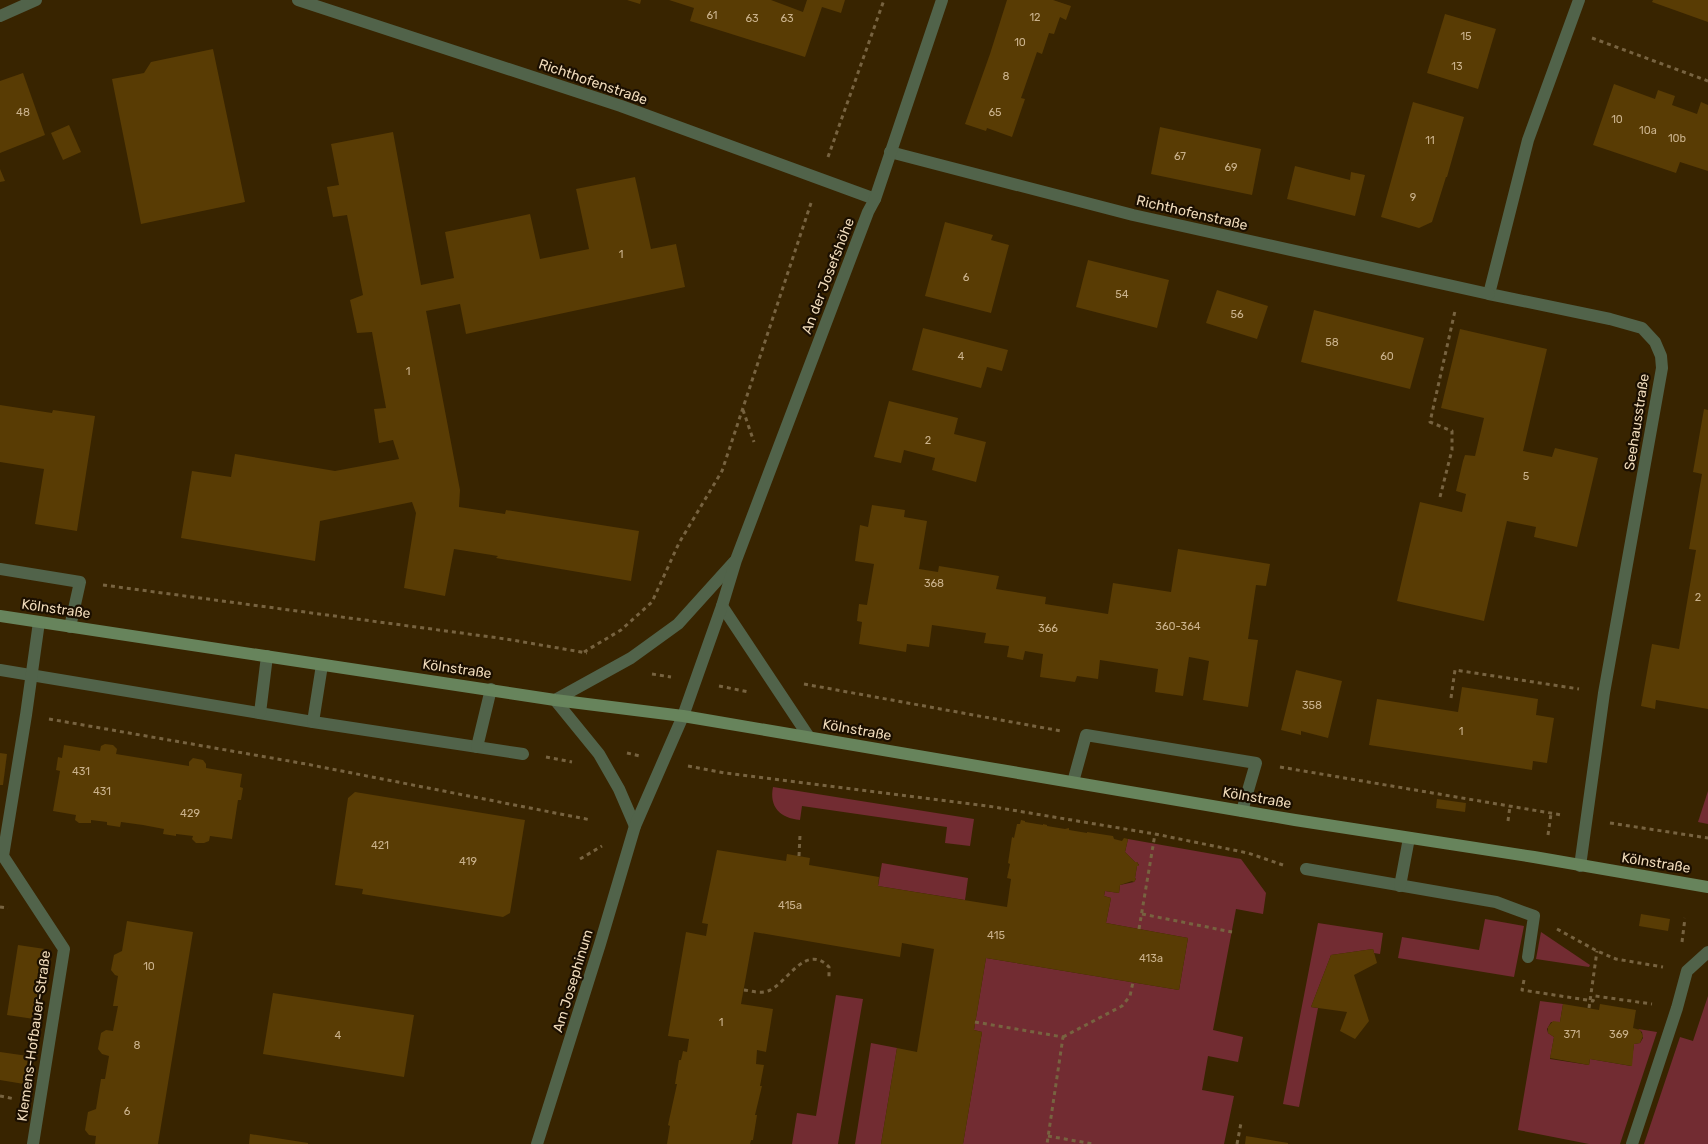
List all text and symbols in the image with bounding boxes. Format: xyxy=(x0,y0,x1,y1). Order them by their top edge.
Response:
house number: 61 xyxy=(706,9,718,22)
house number: 12 xyxy=(1029,11,1041,24)
house number: 63 xyxy=(745,12,759,25)
house number: 63 xyxy=(780,12,794,25)
house number: 15 xyxy=(1460,30,1472,43)
house number: 10 xyxy=(1014,36,1026,49)
street label: Richthofenstraße xyxy=(536,55,650,109)
house number: 13 xyxy=(1451,60,1463,73)
house number: 8 xyxy=(1003,70,1010,83)
house number: 48 xyxy=(16,106,30,119)
house number: 65 xyxy=(988,106,1002,119)
house number: 10 xyxy=(1611,113,1623,126)
house number: 10a xyxy=(1639,124,1657,137)
house number: 10b xyxy=(1668,132,1686,145)
house number: 11 xyxy=(1425,134,1435,147)
house number: 67 xyxy=(1174,150,1186,163)
house number: 69 xyxy=(1224,161,1238,174)
house number: 9 xyxy=(1410,191,1416,204)
street label: Richthofenstraße xyxy=(1135,192,1250,234)
street label: An der Josefshöhe xyxy=(798,215,858,337)
house number: 1 xyxy=(619,248,623,261)
house number: 6 xyxy=(963,271,970,284)
house number: 54 xyxy=(1115,288,1129,301)
house number: 56 xyxy=(1230,308,1244,321)
house number: 58 xyxy=(1325,336,1339,349)
house number: 4 xyxy=(958,350,965,363)
house number: 60 xyxy=(1380,350,1394,363)
house number: 1 xyxy=(406,365,410,378)
street label: Seehausstraße xyxy=(1621,372,1653,472)
house number: 2 xyxy=(925,434,931,447)
house number: 5 xyxy=(1523,470,1530,483)
house number: 368 xyxy=(924,577,944,590)
house number: 2 xyxy=(1695,591,1701,604)
street label: Kölnstraße xyxy=(20,596,92,622)
house number: 360-364 xyxy=(1155,620,1201,633)
house number: 366 xyxy=(1038,622,1058,635)
street label: Kölnstraße xyxy=(421,656,493,682)
house number: 358 xyxy=(1302,699,1322,712)
street label: Kölnstraße xyxy=(821,716,893,744)
house number: 1 xyxy=(1459,725,1463,738)
house number: 431 xyxy=(72,765,90,778)
street label: Kölnstraße xyxy=(1221,784,1293,812)
house number: 431 xyxy=(93,785,111,798)
house number: 429 xyxy=(180,807,200,820)
house number: 421 xyxy=(371,839,389,852)
street label: Kölnstraße xyxy=(1620,849,1692,877)
house number: 419 xyxy=(459,855,477,868)
house number: 415a xyxy=(778,899,802,912)
street label: Am Josephinum xyxy=(549,927,597,1035)
house number: 415 xyxy=(987,929,1005,942)
street label: Klemens-Hofbauer-Straße xyxy=(14,949,54,1122)
house number: 413a xyxy=(1139,952,1163,965)
house number: 10 xyxy=(143,960,155,973)
house number: 1 xyxy=(719,1016,723,1029)
house number: 371 xyxy=(1564,1028,1580,1041)
house number: 369 xyxy=(1609,1028,1629,1041)
house number: 4 xyxy=(335,1029,342,1042)
house number: 8 xyxy=(134,1039,141,1052)
house number: 6 xyxy=(124,1105,131,1118)

